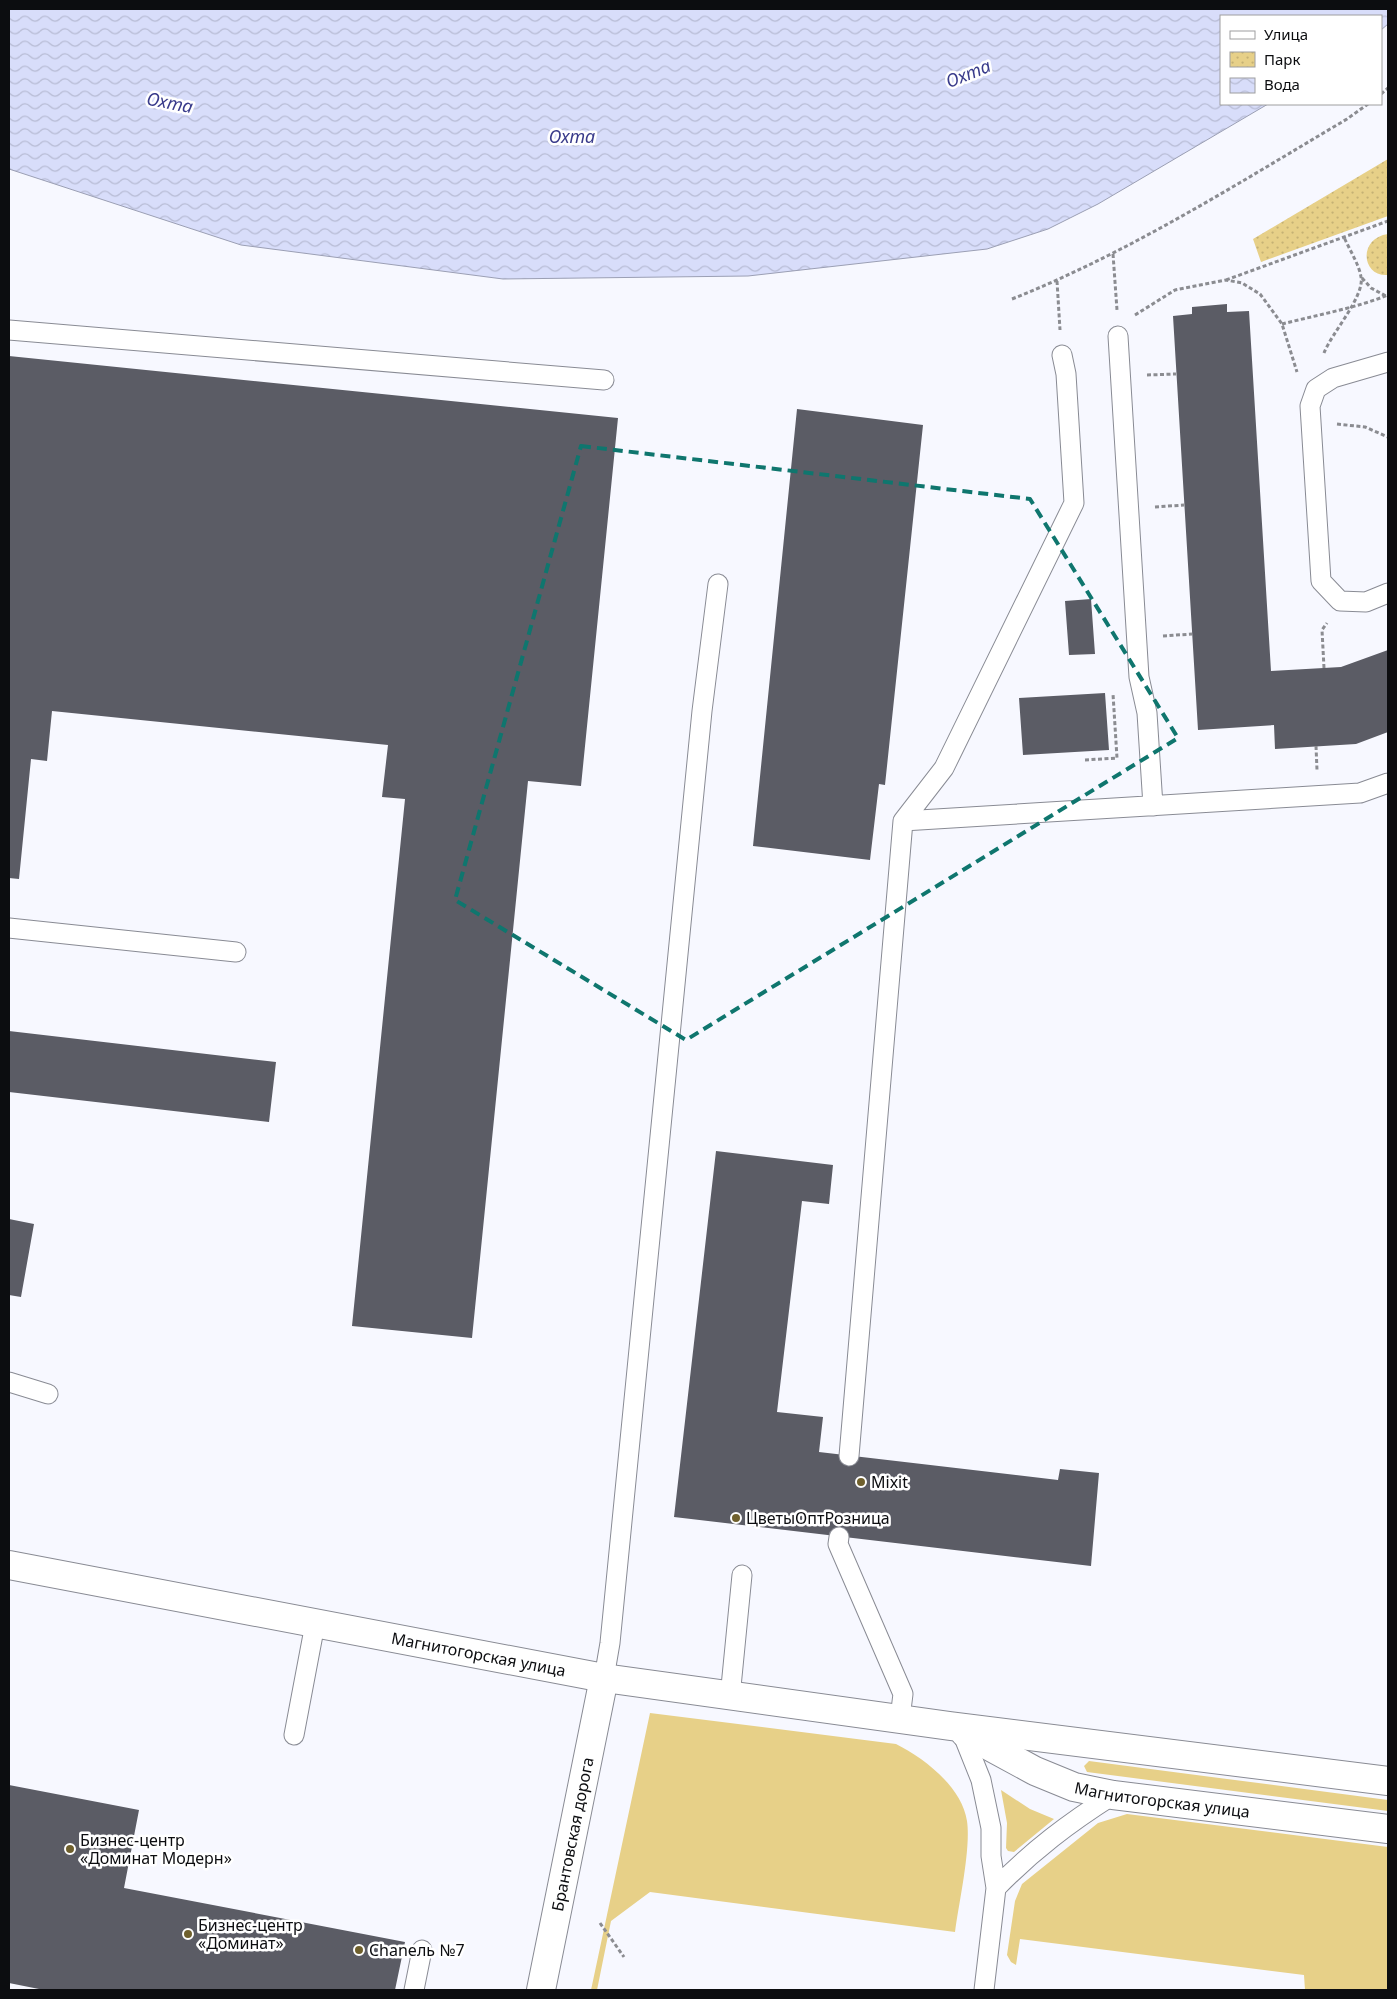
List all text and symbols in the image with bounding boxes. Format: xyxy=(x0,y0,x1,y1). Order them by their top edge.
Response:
legend xyxy=(1220,15,1382,105)
text: Улица xyxy=(1264,24,1308,44)
text: Парк xyxy=(1264,49,1300,69)
water label: Охта xyxy=(942,53,994,93)
text: Вода xyxy=(1264,74,1300,94)
water label: Охта xyxy=(145,86,195,118)
water label: Охта xyxy=(549,124,595,148)
place label: Mixit xyxy=(871,1471,908,1493)
marker: Mixit xyxy=(855,1476,867,1488)
place label: ЦветыОптРозница xyxy=(746,1507,890,1529)
marker: ЦветыОптРозница xyxy=(730,1512,742,1524)
street label: Магнитогорская улица xyxy=(390,1627,568,1681)
street label: Брантовская дорога xyxy=(546,1755,599,1913)
street label: Магнитогорская улица xyxy=(1073,1776,1251,1823)
place label: Бизнес-центр «Доминат Модерн» xyxy=(80,1829,232,1869)
marker: Бизнес-центр «Доминат Модерн» xyxy=(64,1843,76,1855)
place label: Бизнес-центр «Доминат» xyxy=(198,1914,303,1954)
marker: Бизнес-центр «Доминат» xyxy=(182,1928,194,1940)
place label: Chaneль №7 xyxy=(369,1939,465,1961)
marker: Chaneль №7 xyxy=(353,1944,365,1956)

